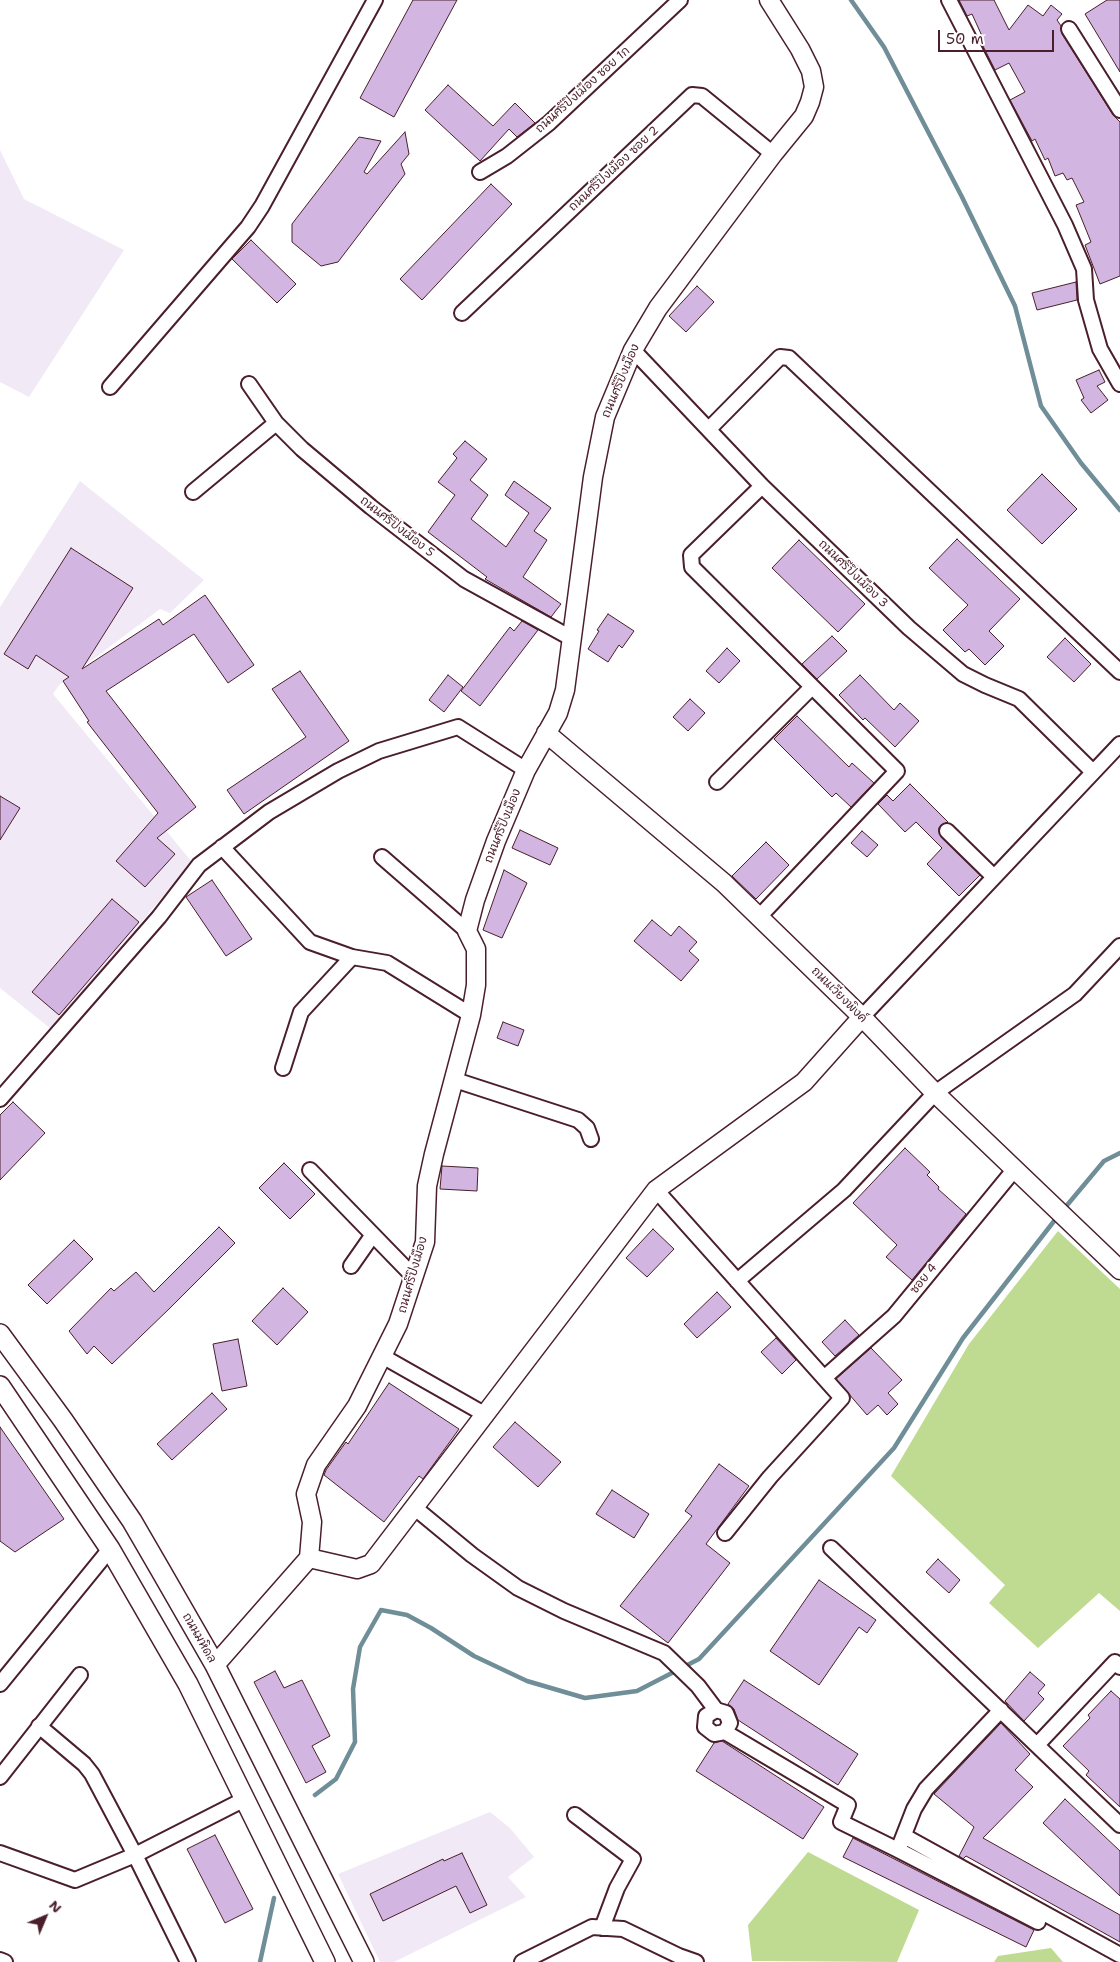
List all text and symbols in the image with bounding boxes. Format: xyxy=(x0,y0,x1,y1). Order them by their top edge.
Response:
scale bar xyxy=(940,20,1056,52)
text: 50 m xyxy=(946,29,984,49)
street label: ถนนศรีปิงเมือง ซอย 1ก xyxy=(533,44,633,136)
street label: ถนนศรีปิงเมือง ซอย 2 xyxy=(566,124,662,214)
street label: ถนนศรีปิงเมือง xyxy=(599,342,643,420)
street label: ถนนศรีปิงเมือง 5 xyxy=(357,494,437,560)
street label: ถนนศรีปิงเมือง 3 xyxy=(815,537,891,611)
street label: ถนนศรีปิงเมือง xyxy=(482,787,524,865)
street label: ถนนเวียงพิงค์ xyxy=(808,964,870,1026)
street label: ถนนศรีปิงเมือง xyxy=(395,1235,431,1315)
street label: ซอย 4 xyxy=(907,1261,941,1297)
street label: ถนนมหิดล xyxy=(179,1610,219,1666)
north arrow xyxy=(20,1892,70,1942)
text: N xyxy=(45,1896,66,1917)

